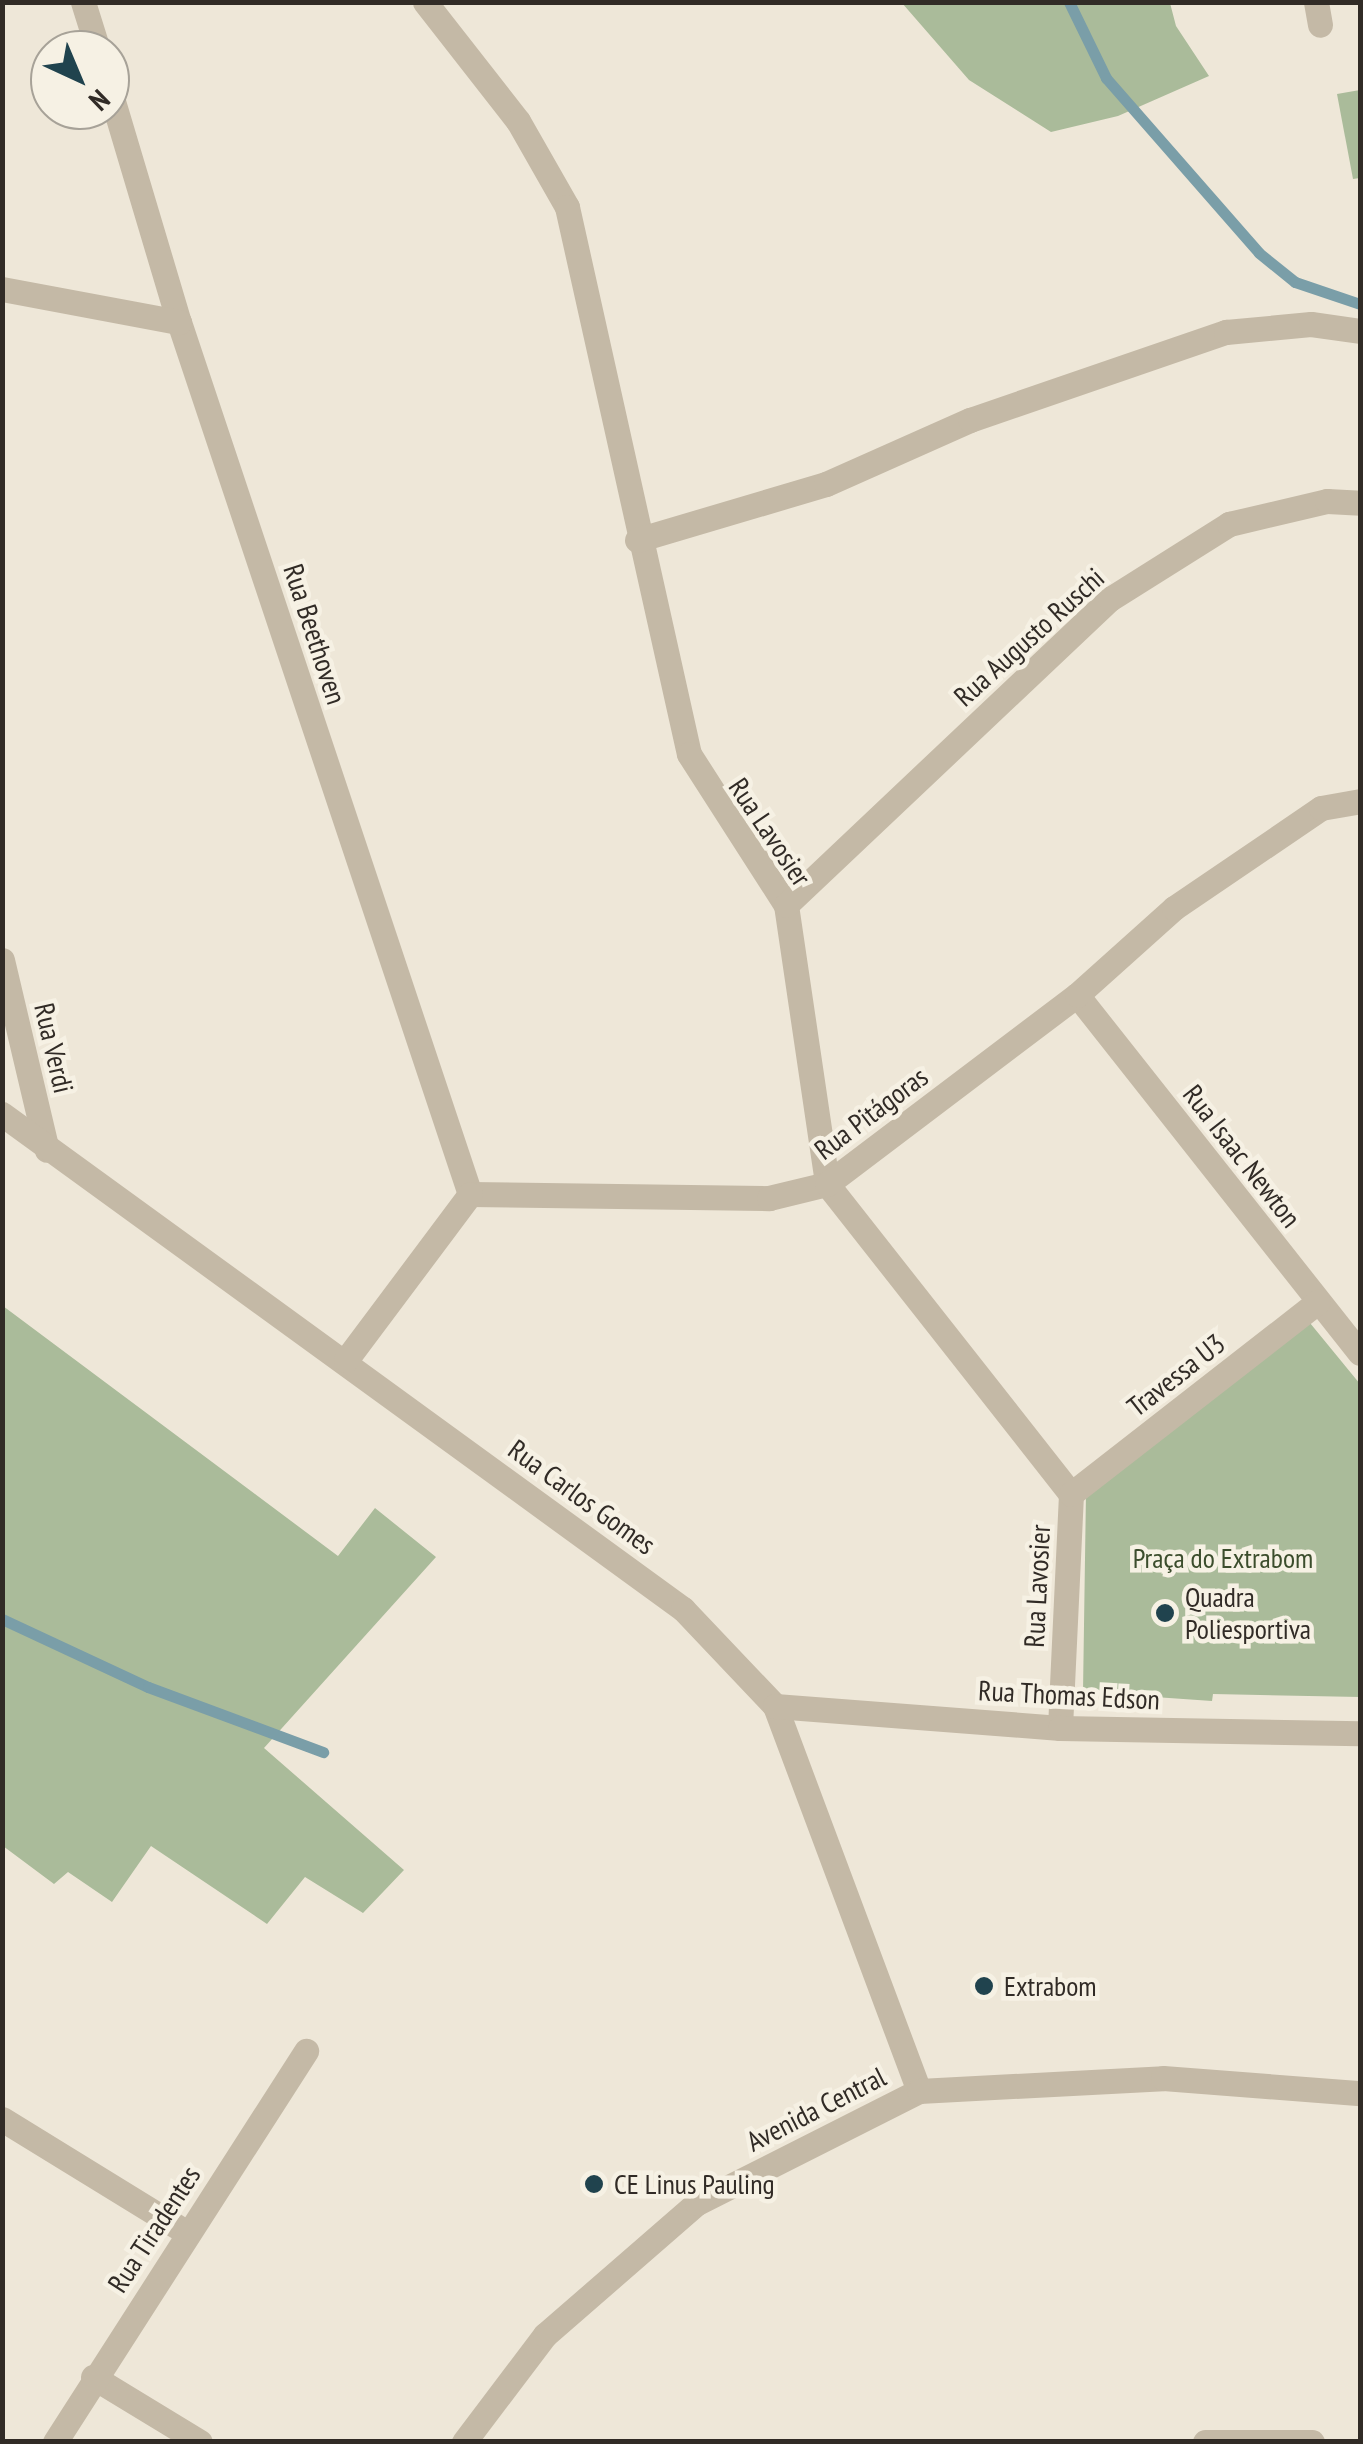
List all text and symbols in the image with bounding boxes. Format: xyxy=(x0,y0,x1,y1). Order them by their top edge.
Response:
north arrow xyxy=(30,30,130,130)
text: N xyxy=(82,82,118,119)
street label: Rua Beethoven xyxy=(277,560,353,708)
street label: Rua Augusto Ruschi xyxy=(947,561,1111,713)
street label: Rua Lavosier xyxy=(722,772,818,892)
street label: Rua Verdi xyxy=(27,1000,81,1096)
street label: Rua Pitágoras xyxy=(808,1060,934,1166)
street label: Rua Isaac Newton xyxy=(1176,1078,1308,1234)
street label: Travessa U3 xyxy=(1120,1326,1232,1424)
street label: Rua Carlos Gomes xyxy=(502,1433,662,1561)
street label: Rua Lavosier xyxy=(1017,1524,1057,1648)
park label: Praça do Extrabom xyxy=(1133,1541,1313,1575)
place label: Quadra Poliesportiva xyxy=(1185,1580,1311,1646)
marker: Quadra Poliesportiva xyxy=(1154,1602,1176,1624)
street label: Rua Thomas Edson xyxy=(977,1673,1161,1717)
place label: Extrabom xyxy=(1004,1969,1097,2003)
marker: Extrabom xyxy=(973,1975,995,1997)
street label: Avenida Central xyxy=(741,2060,891,2158)
street label: Rua Tiradentes xyxy=(101,2159,207,2299)
place label: CE Linus Pauling xyxy=(614,2167,775,2201)
marker: CE Linus Pauling xyxy=(583,2173,605,2195)

